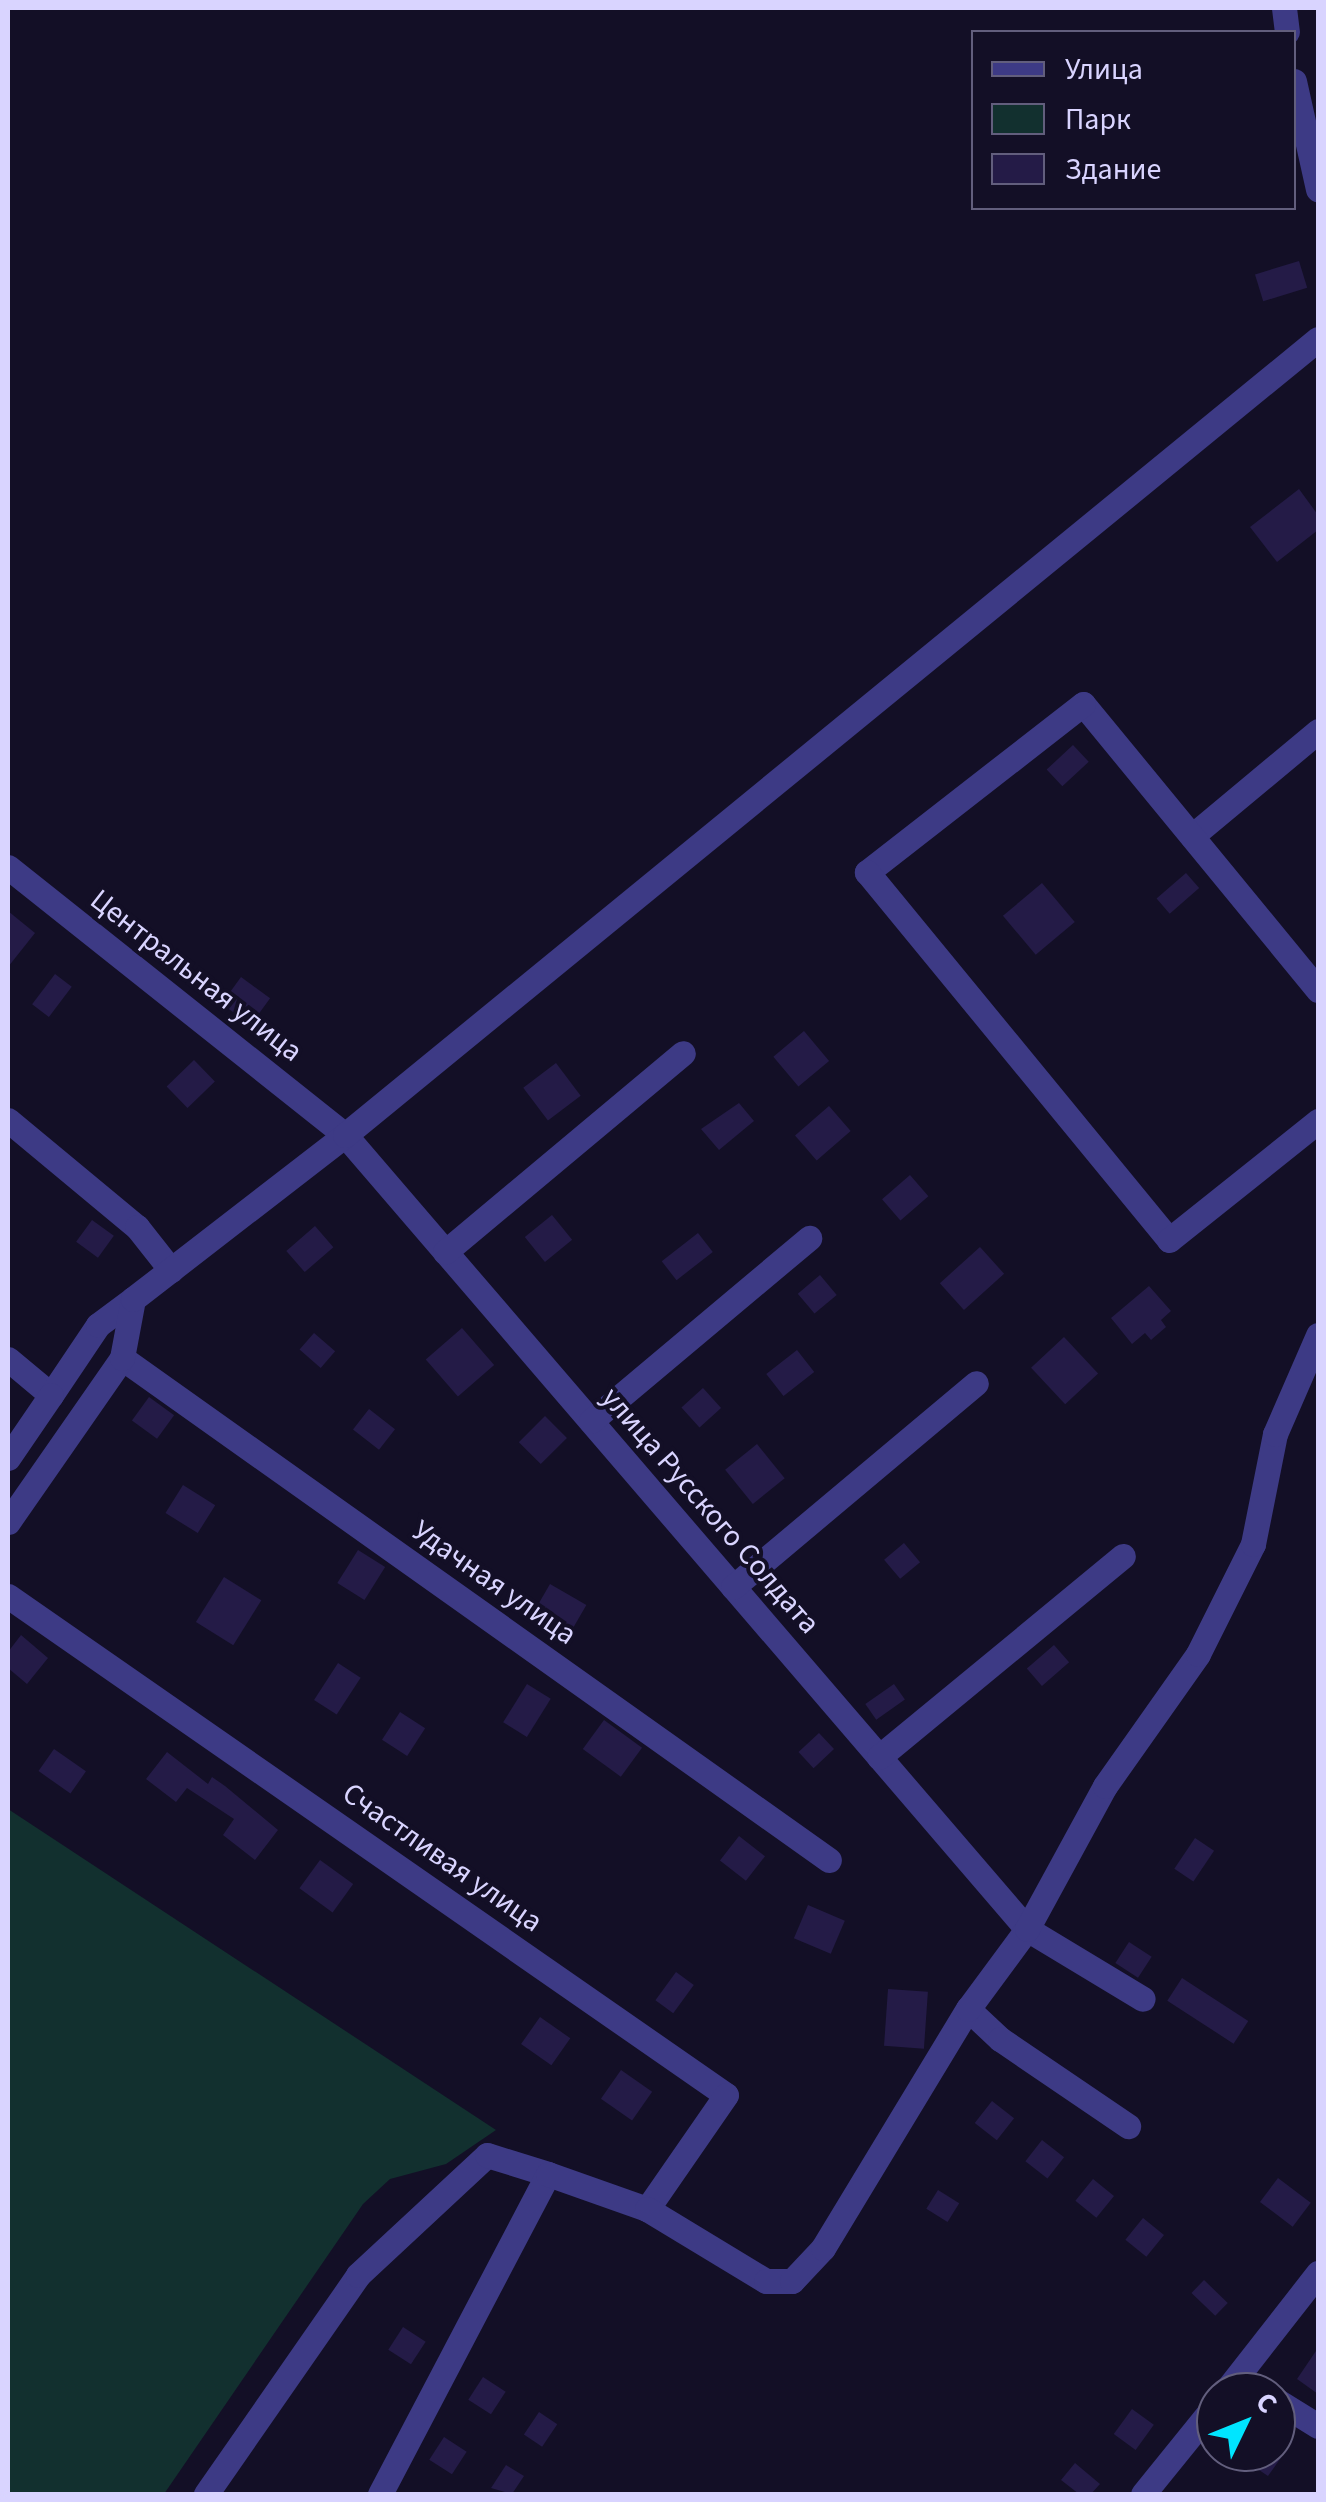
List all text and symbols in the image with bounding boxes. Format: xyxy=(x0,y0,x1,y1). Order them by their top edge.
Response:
legend xyxy=(971,30,1296,210)
text: Улица xyxy=(1065,48,1143,91)
text: Парк xyxy=(1065,98,1131,141)
text: Здание xyxy=(1065,148,1161,191)
street label: Центральная улица xyxy=(83,882,309,1070)
street label: улица Русского Солдата xyxy=(593,1380,827,1642)
street label: Удачная улица xyxy=(405,1513,583,1653)
street label: Счастливая улица xyxy=(335,1776,549,1940)
north arrow xyxy=(1196,2372,1296,2472)
text: С xyxy=(1246,2383,1287,2422)

